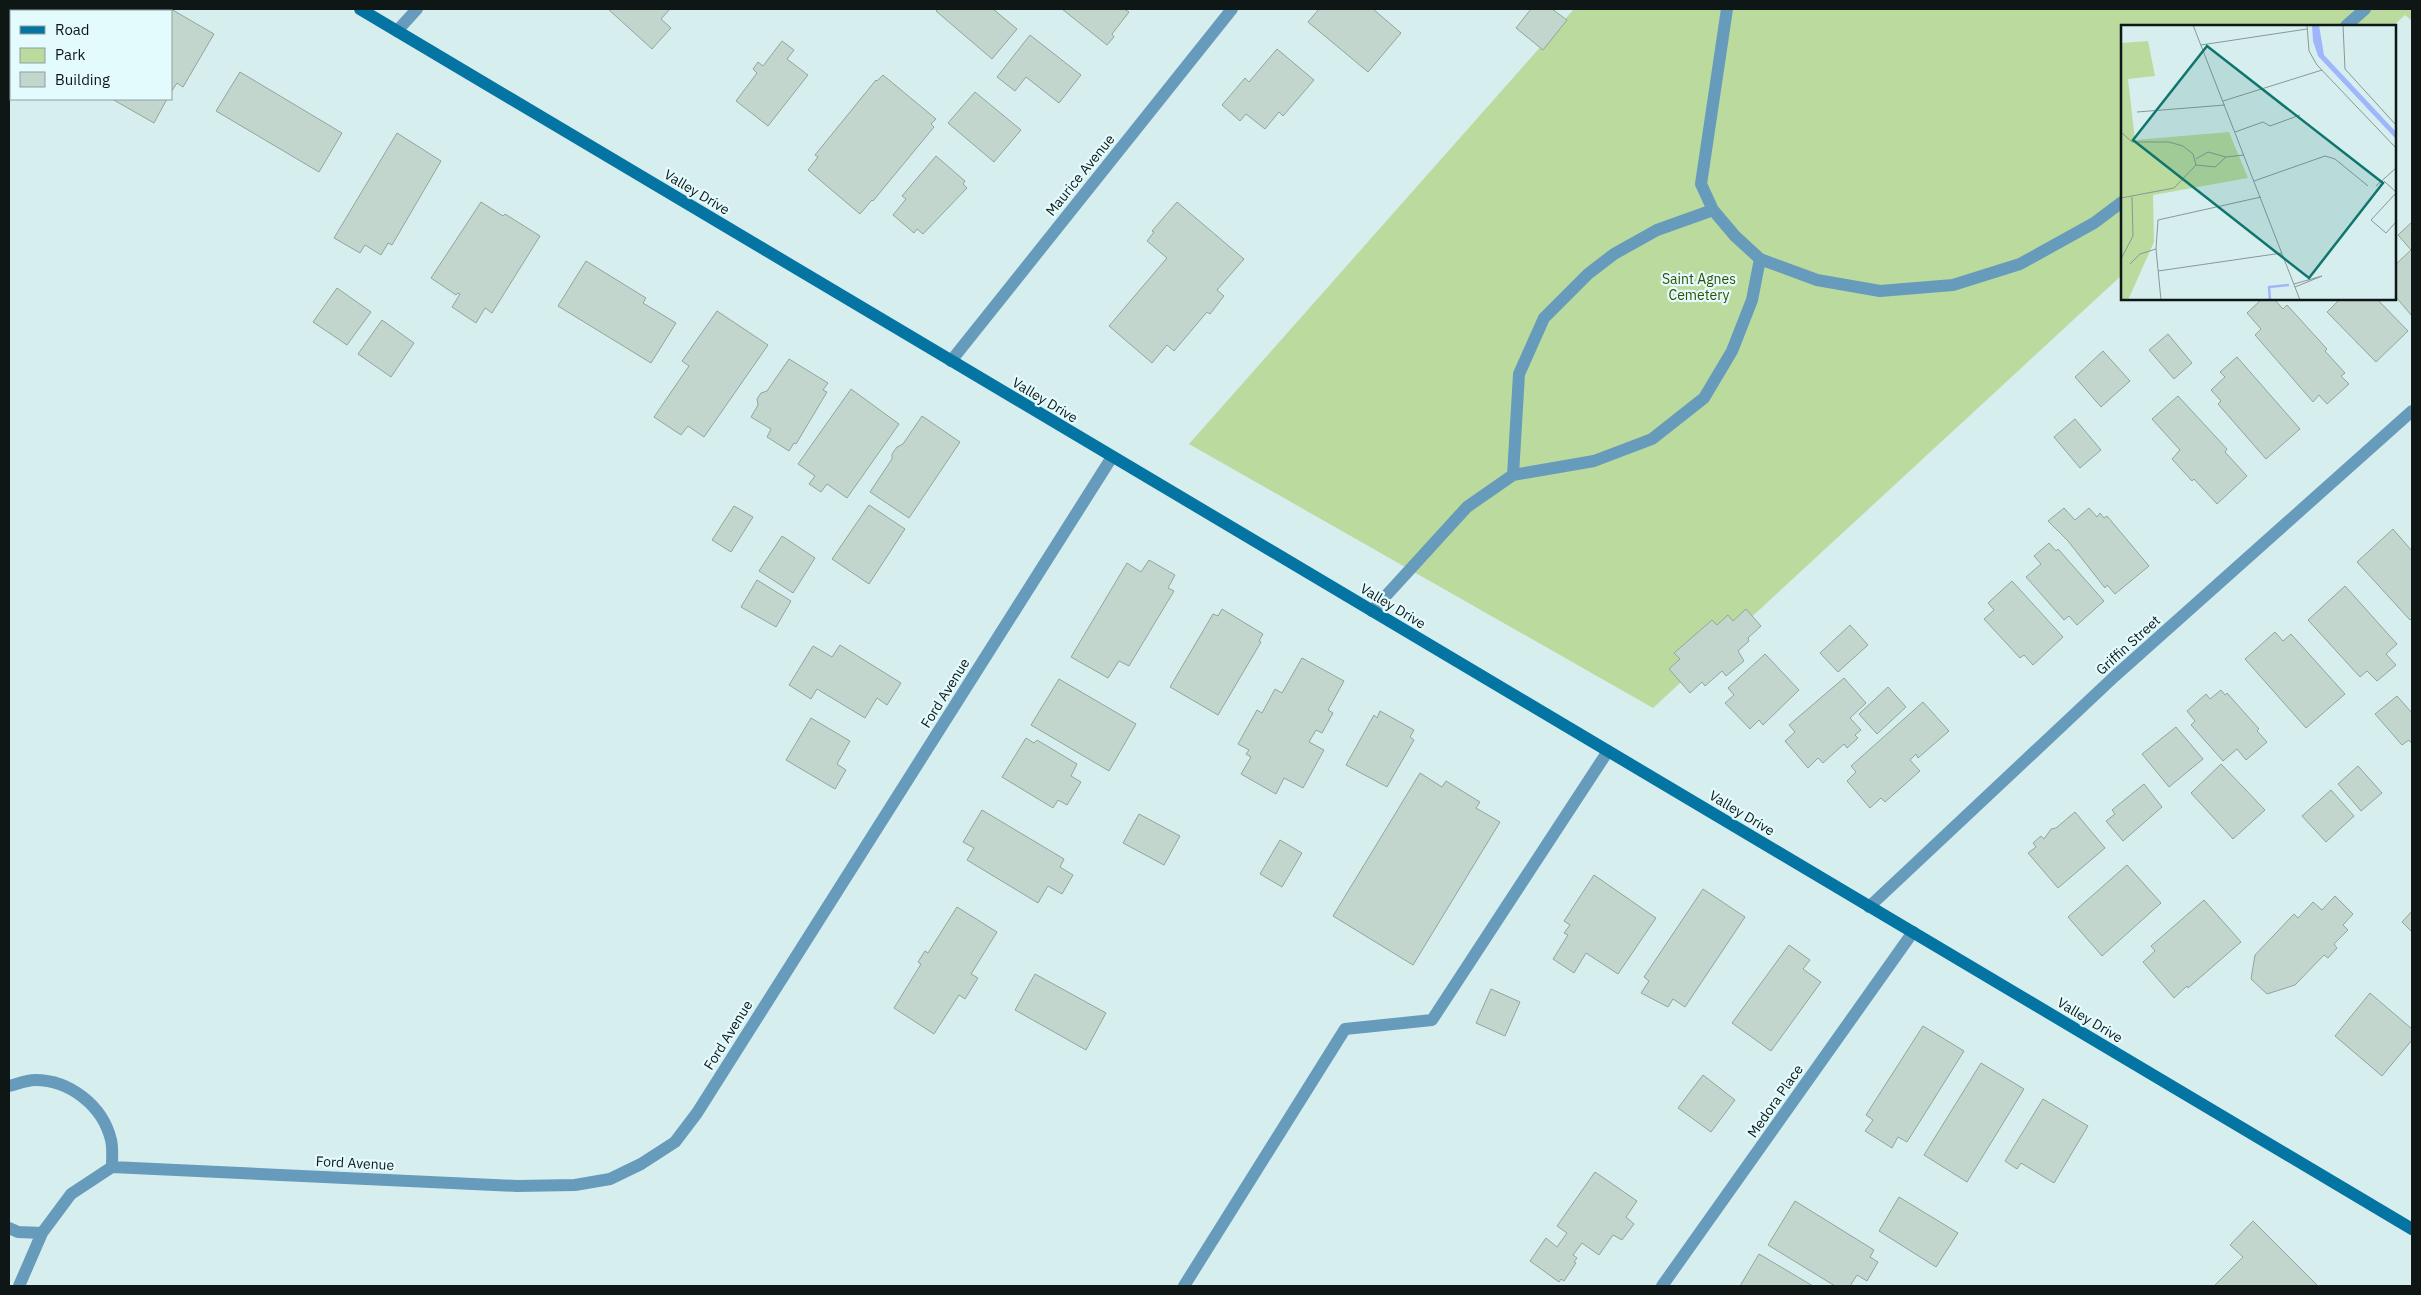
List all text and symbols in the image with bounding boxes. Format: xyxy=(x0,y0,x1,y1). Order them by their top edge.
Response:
legend xyxy=(10,10,172,100)
text: Road xyxy=(55,20,90,39)
inset map xyxy=(2121,25,2396,300)
text: Park xyxy=(55,45,85,64)
text: Building xyxy=(55,70,110,89)
street label: Maurice Avenue xyxy=(1041,130,1119,220)
street label: Valley Drive xyxy=(661,165,733,219)
park label: Saint Agnes Cemetery xyxy=(1662,270,1736,304)
street label: Valley Drive xyxy=(1009,373,1081,427)
street label: Valley Drive xyxy=(1357,579,1429,633)
street label: Griffin Street xyxy=(2092,611,2164,679)
street label: Ford Avenue xyxy=(917,655,974,731)
street label: Valley Drive xyxy=(1706,786,1778,840)
street label: Valley Drive xyxy=(2054,993,2126,1047)
street label: Ford Avenue xyxy=(700,997,757,1073)
street label: Medora Place xyxy=(1743,1061,1807,1141)
street label: Ford Avenue xyxy=(315,1152,395,1174)

